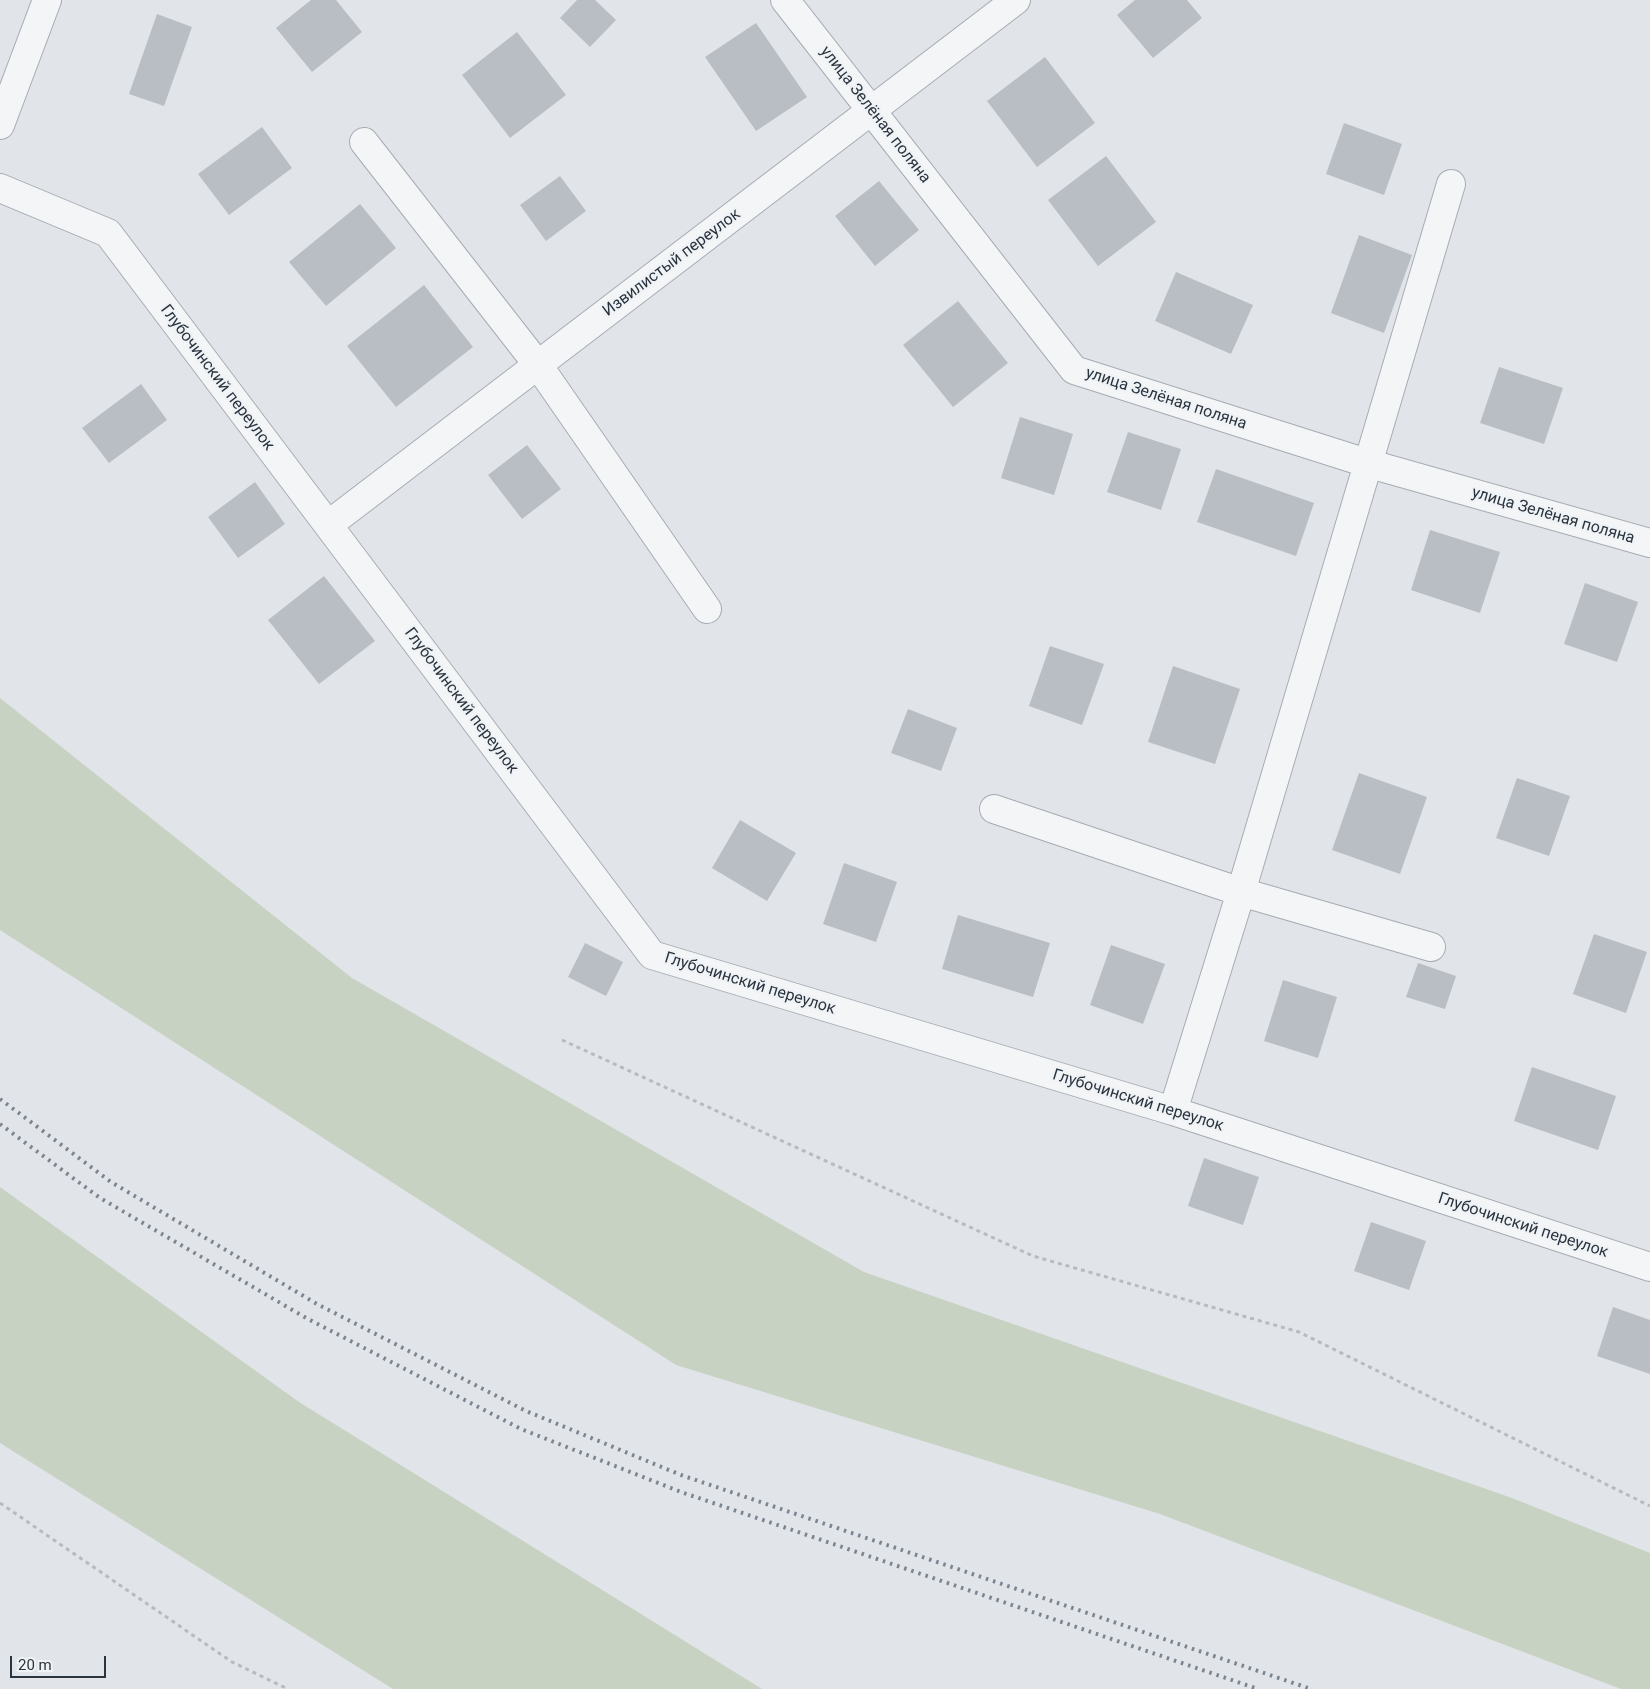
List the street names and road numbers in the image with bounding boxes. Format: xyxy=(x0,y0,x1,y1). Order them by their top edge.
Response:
street label: улица Зелёная поляна xyxy=(816,43,934,187)
street label: Извилистый переулок xyxy=(599,205,745,321)
street label: Глубочинский переулок xyxy=(156,301,278,455)
street label: улица Зелёная поляна xyxy=(1083,364,1249,434)
street label: улица Зелёная поляна xyxy=(1469,484,1637,548)
street label: Глубочинский переулок xyxy=(400,624,522,778)
street label: Глубочинский переулок xyxy=(662,949,838,1019)
street label: Глубочинский переулок xyxy=(1050,1066,1226,1136)
street label: Глубочинский переулок xyxy=(1435,1189,1611,1263)

